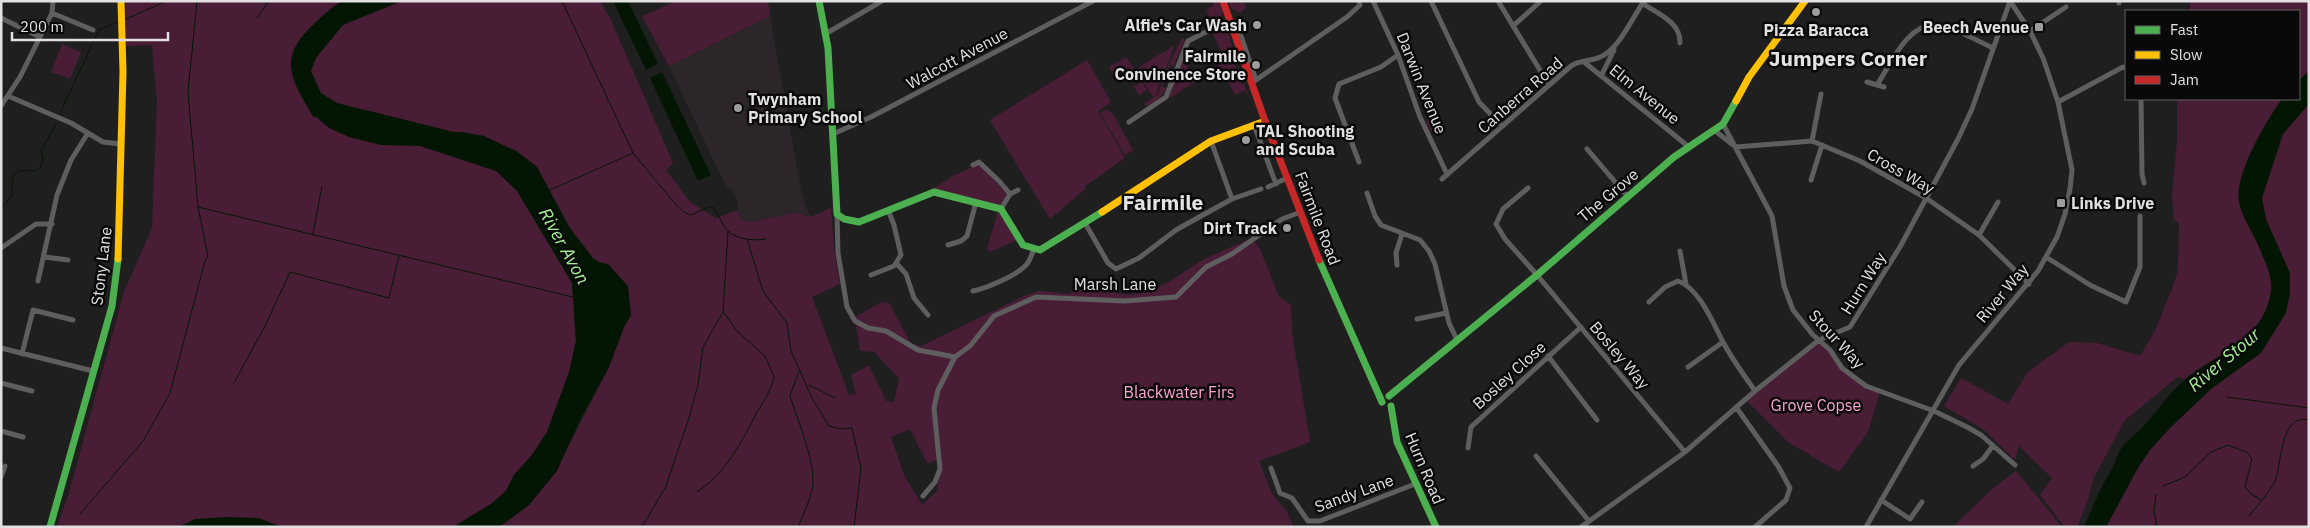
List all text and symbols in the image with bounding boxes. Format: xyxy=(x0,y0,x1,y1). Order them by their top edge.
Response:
marker: Pizza Baracca xyxy=(1810,6,1822,18)
scale bar xyxy=(12,10,169,42)
legend xyxy=(2125,10,2300,100)
place label: Alfie's Car Wash xyxy=(1124,15,1247,35)
text: 200 m xyxy=(20,17,64,36)
place label: Beech Avenue xyxy=(1923,17,2029,37)
marker: Alfie's Car Wash xyxy=(1251,19,1263,31)
place label: Pizza Baracca xyxy=(1763,20,1869,40)
text: Fast xyxy=(2170,20,2198,39)
marker: Beech Avenue xyxy=(2033,21,2045,33)
street label: Walcott Avenue xyxy=(903,23,1011,93)
street label: Darwin Avenue xyxy=(1393,29,1452,137)
district label: Jumpers Corner xyxy=(1769,44,1928,72)
text: Slow xyxy=(2170,45,2203,64)
place label: Fairmile Convinence Store xyxy=(1115,46,1246,84)
street label: Canberra Road xyxy=(1473,53,1567,137)
marker: Fairmile Convinence Store xyxy=(1250,59,1262,71)
street label: Elm Avenue xyxy=(1606,60,1684,129)
text: Jam xyxy=(2170,70,2199,89)
place label: Twynham Primary School xyxy=(748,89,863,127)
marker: Twynham Primary School xyxy=(732,102,744,114)
place label: TAL Shooting and Scuba xyxy=(1256,121,1354,159)
marker: TAL Shooting and Scuba xyxy=(1240,134,1252,146)
street label: Cross Way xyxy=(1864,144,1938,198)
street label: The Grove xyxy=(1574,164,1643,226)
street label: Fairmile Road xyxy=(1291,168,1345,268)
district label: Fairmile xyxy=(1123,188,1204,216)
place label: Links Drive xyxy=(2071,193,2154,213)
marker: Links Drive xyxy=(2055,197,2067,209)
water label: River Avon xyxy=(534,203,595,288)
place label: Dirt Track xyxy=(1203,218,1278,238)
marker: Dirt Track xyxy=(1281,222,1293,234)
street label: Stony Lane xyxy=(86,225,116,306)
street label: Hurn Way xyxy=(1836,248,1890,318)
street label: River Way xyxy=(1972,259,2032,327)
street label: Marsh Lane xyxy=(1074,274,1156,294)
street label: Stour Way xyxy=(1805,305,1869,373)
street label: Bosley Way xyxy=(1586,317,1654,393)
water label: River Stour xyxy=(2183,322,2265,396)
street label: Bosley Close xyxy=(1468,337,1550,413)
park label: Blackwater Firs xyxy=(1123,382,1235,402)
park label: Grove Copse xyxy=(1771,395,1862,415)
street label: Hurn Road xyxy=(1401,429,1449,507)
street label: Sandy Lane xyxy=(1312,469,1396,516)

